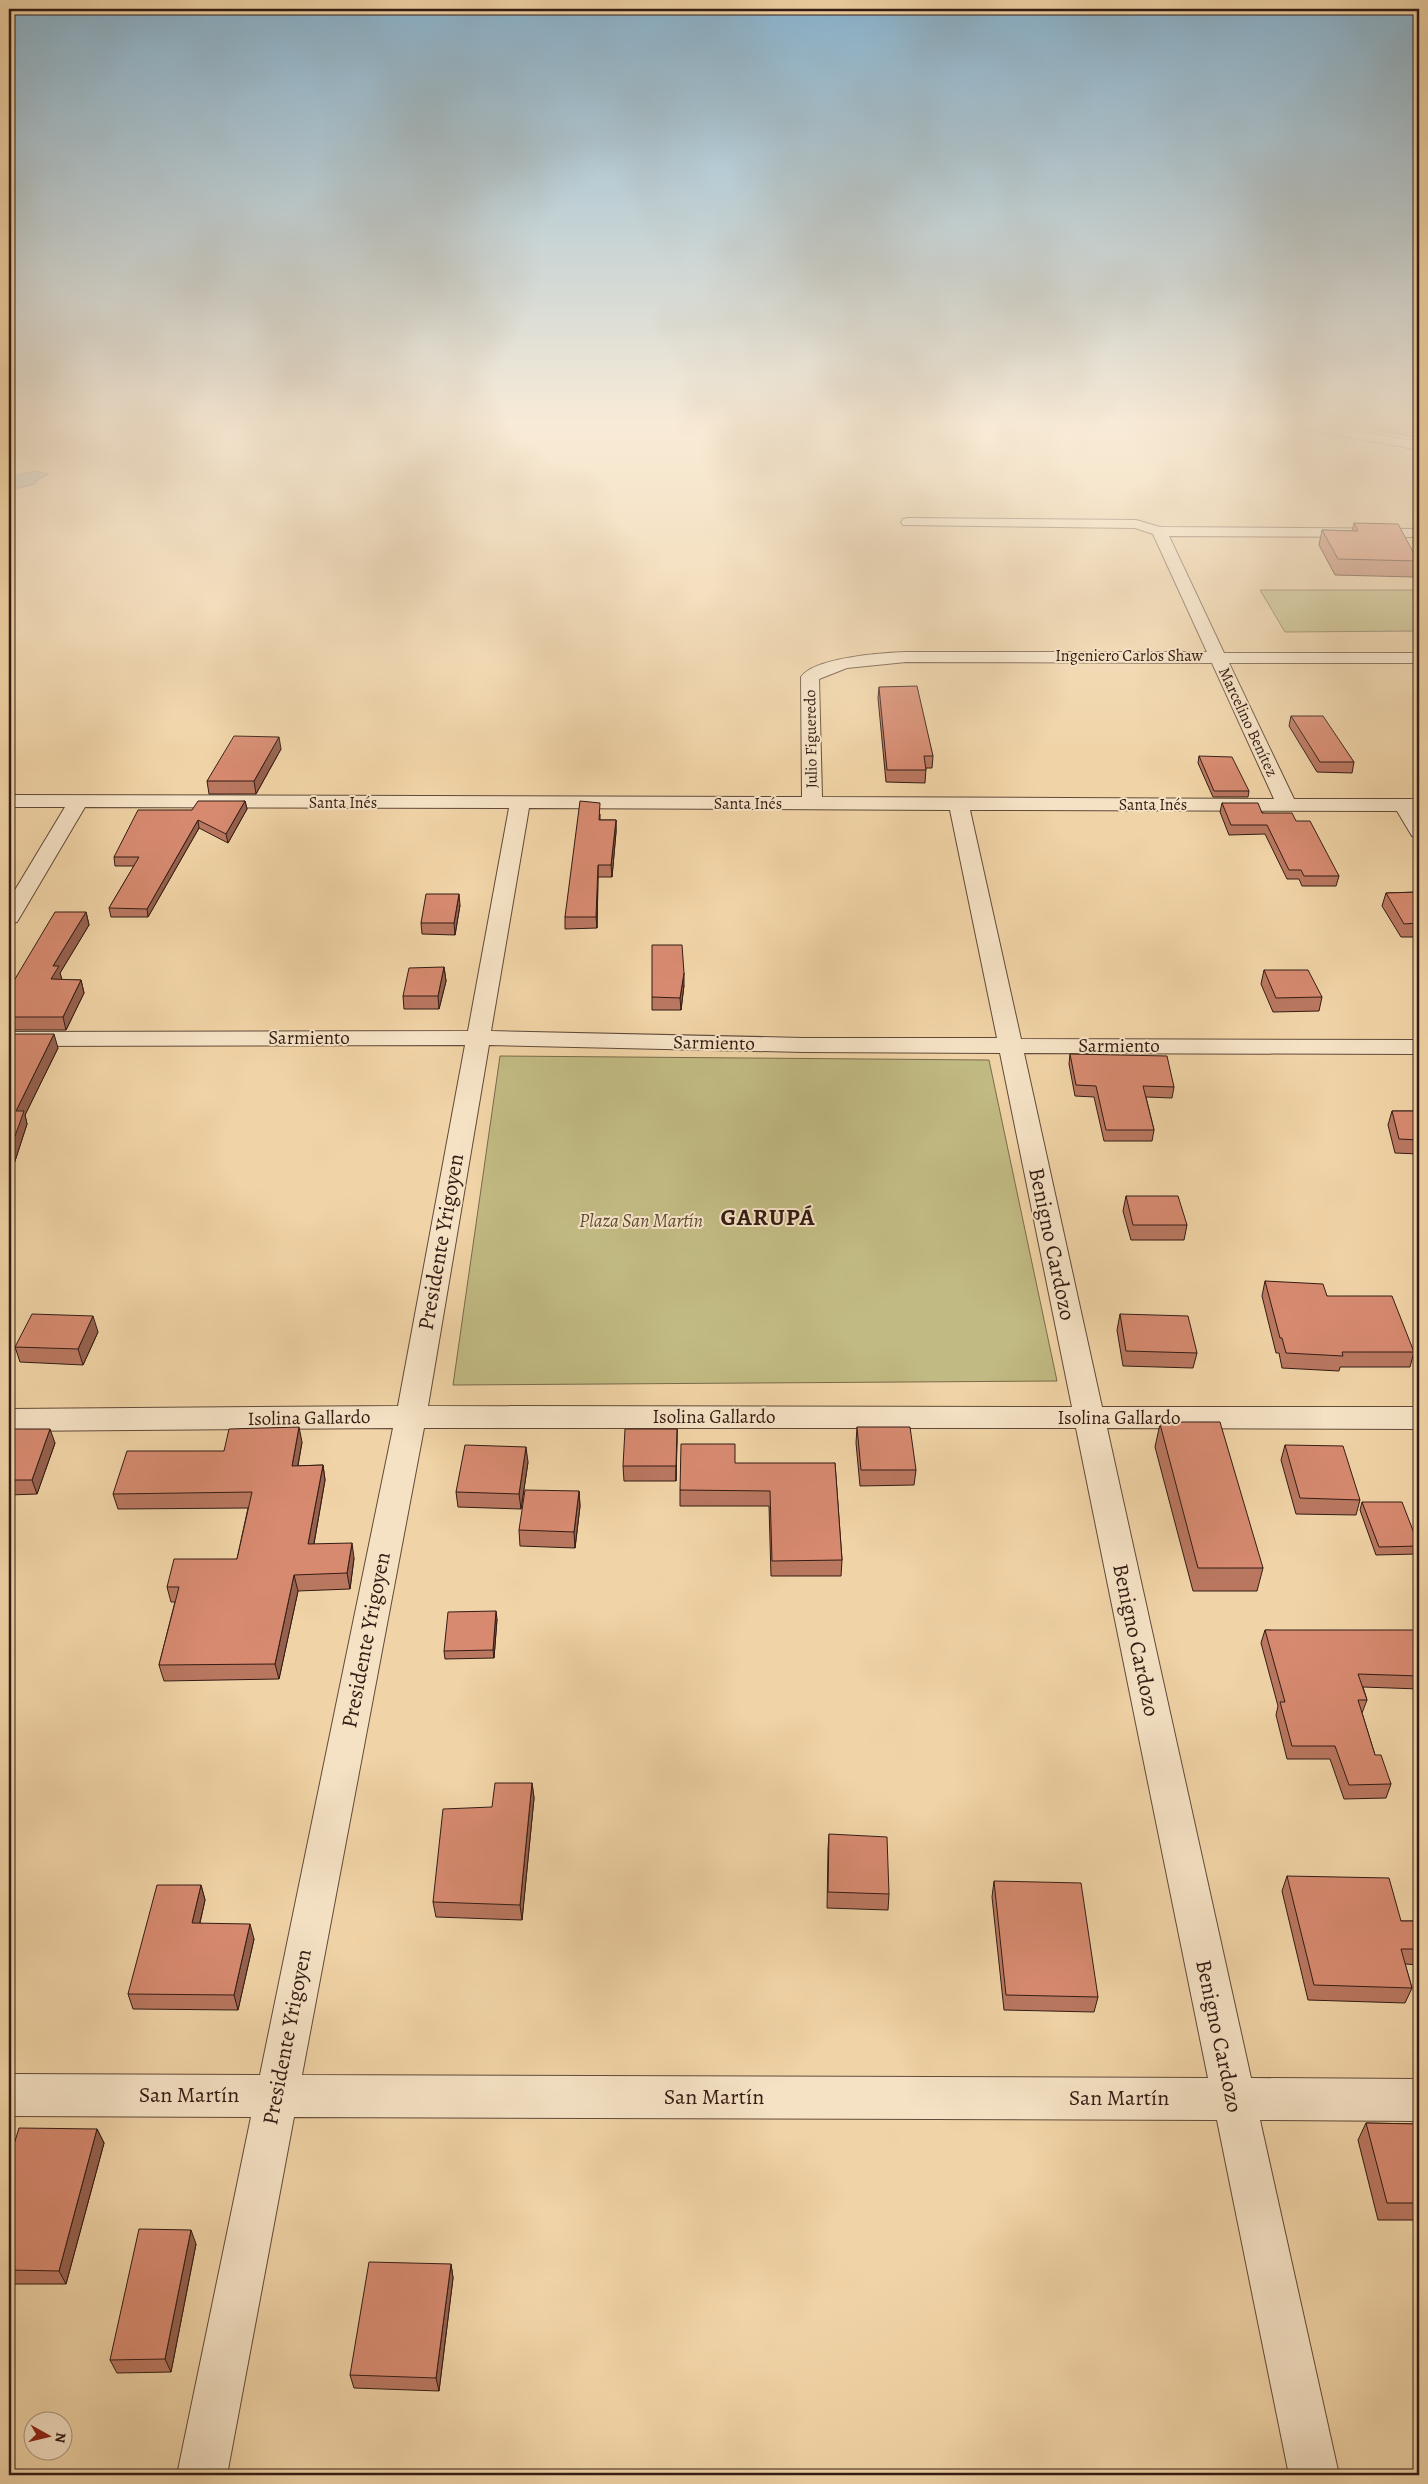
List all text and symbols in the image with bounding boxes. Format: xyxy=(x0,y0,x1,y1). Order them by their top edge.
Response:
street label: Ingeniero Carlos Shaw xyxy=(1055,645,1203,667)
street label: Marcelino Benítez xyxy=(1213,664,1283,780)
street label: Julio Figueredo xyxy=(799,689,823,789)
street label: Santa Inés xyxy=(309,792,377,814)
street label: Santa Inés xyxy=(714,793,782,815)
street label: Santa Inés xyxy=(1119,794,1187,816)
street label: Sarmiento xyxy=(268,1025,350,1051)
street label: Sarmiento xyxy=(673,1029,755,1057)
street label: Sarmiento xyxy=(1078,1033,1160,1059)
street label: Presidente Yrigoyen xyxy=(411,1151,471,1333)
street label: Benigno Cardozo xyxy=(1021,1165,1083,1323)
district label: GARUPÁ xyxy=(720,1201,816,1233)
park label: Plaza San Martín xyxy=(579,1208,703,1234)
street label: Isolina Gallardo xyxy=(247,1404,371,1432)
street label: Isolina Gallardo xyxy=(653,1404,775,1430)
street label: Isolina Gallardo xyxy=(1058,1405,1180,1431)
street label: Presidente Yrigoyen xyxy=(334,1549,398,1731)
street label: Benigno Cardozo xyxy=(1105,1561,1167,1719)
street label: Presidente Yrigoyen xyxy=(255,1946,319,2128)
street label: Benigno Cardozo xyxy=(1188,1957,1250,2115)
street label: San Martín xyxy=(139,2080,239,2110)
street label: San Martín xyxy=(664,2082,764,2112)
street label: San Martín xyxy=(1069,2083,1169,2113)
north arrow xyxy=(22,2412,72,2462)
text: N xyxy=(50,2431,70,2444)

